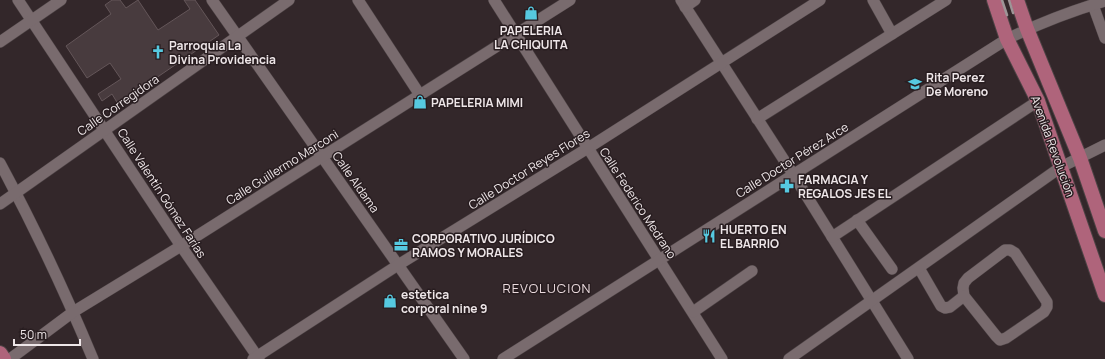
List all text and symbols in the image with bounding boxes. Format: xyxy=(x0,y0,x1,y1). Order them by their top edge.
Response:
shop icon: PAPELERIA LA CHIQUITA xyxy=(523,5,539,21)
place label: PAPELERIA LA CHIQUITA xyxy=(494,22,568,53)
place label: Parroquia La Divina Providencia xyxy=(169,37,276,68)
church icon: Parroquia La Divina Providencia xyxy=(150,44,166,60)
place label: Rita Perez De Moreno xyxy=(926,69,988,100)
street label: Calle Corregidora xyxy=(74,70,162,140)
school or university icon: Rita Perez De Moreno xyxy=(907,76,923,92)
street label: Avenida Revolución xyxy=(1027,93,1079,199)
shop icon: PAPELERIA MIMI xyxy=(412,94,428,110)
place label: PAPELERIA MIMI xyxy=(431,94,523,111)
street label: Calle Doctor Pérez Arce xyxy=(732,118,852,202)
street label: Calle Valentín Gómez Farías xyxy=(114,125,210,261)
street label: Calle Guillermo Marconi xyxy=(223,125,341,209)
street label: Calle Doctor Reyes Flores xyxy=(465,125,593,213)
street label: Calle Federico Medrano xyxy=(596,144,680,262)
street label: Calle Aldama xyxy=(329,148,383,216)
place label: FARMACIA Y REGALOS JES EL xyxy=(798,171,892,202)
pharmacy icon: FARMACIA Y REGALOS JES EL xyxy=(779,178,795,194)
place label: HUERTO EN EL BARRIO xyxy=(720,221,787,252)
restaurant icon: HUERTO EN EL BARRIO xyxy=(701,228,717,244)
place label: CORPORATIVO JURÍDICO RAMOS Y MORALES xyxy=(412,230,555,261)
office icon: CORPORATIVO JURÍDICO RAMOS Y MORALES xyxy=(393,237,409,253)
district label: REVOLUCION xyxy=(502,279,592,297)
place label: estetica corporal nine 9 xyxy=(401,286,487,317)
shop icon: estetica corporal nine 9 xyxy=(382,293,398,309)
scale bar xyxy=(14,321,80,347)
text: 50 m xyxy=(20,326,47,343)

